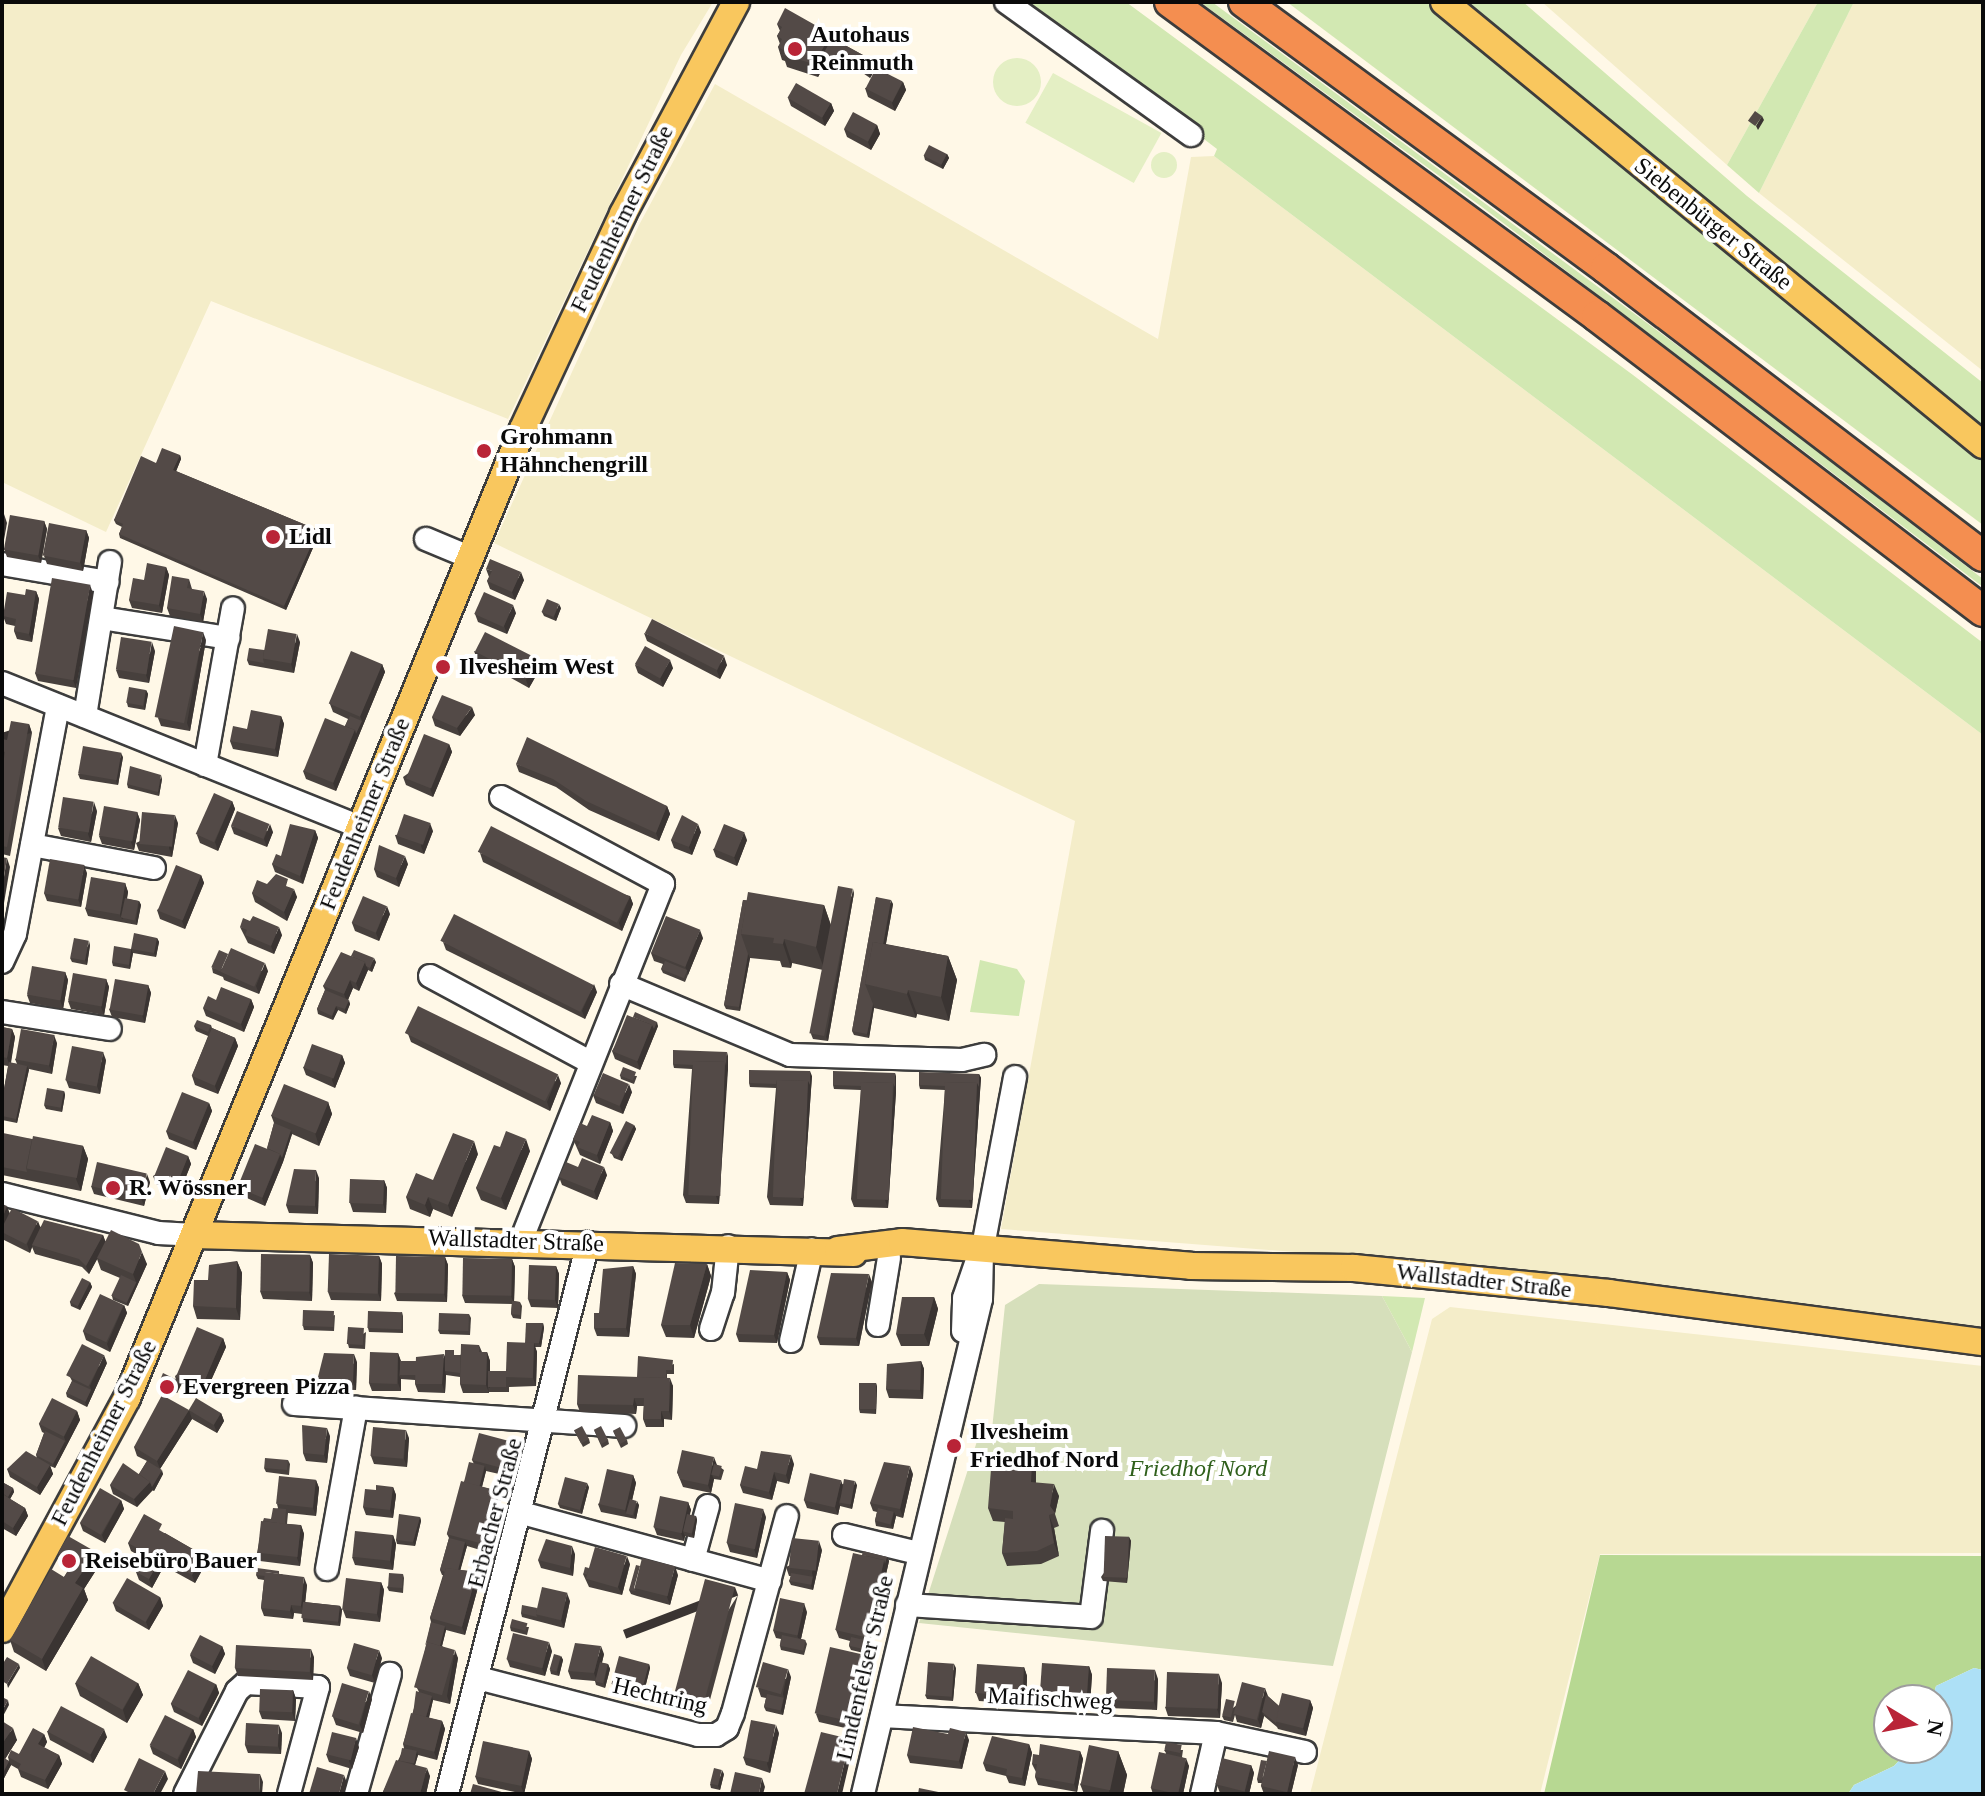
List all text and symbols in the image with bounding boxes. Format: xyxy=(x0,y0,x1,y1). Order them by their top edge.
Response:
place label: Autohaus Reinmuth xyxy=(811,21,914,77)
marker: Autohaus Reinmuth xyxy=(786,40,804,58)
street label: Feudenheimer Straße xyxy=(564,121,680,317)
street label: Siebenbürger Straße xyxy=(1628,152,1798,296)
place label: Grohmann Hähnchengrill xyxy=(500,423,648,479)
marker: Grohmann Hähnchengrill xyxy=(475,442,493,460)
place label: Lidl xyxy=(289,523,332,551)
marker: Lidl xyxy=(264,528,282,546)
place label: Ilvesheim West xyxy=(459,653,614,681)
marker: Ilvesheim West xyxy=(434,658,452,676)
street label: Feudenheimer Straße xyxy=(313,714,417,914)
place label: R. Wössner xyxy=(129,1174,248,1202)
marker: R. Wössner xyxy=(104,1179,122,1197)
street label: Wallstadter Straße xyxy=(428,1224,604,1258)
street label: Wallstadter Straße xyxy=(1395,1257,1573,1305)
street label: Feudenheimer Straße xyxy=(45,1335,163,1531)
place label: Evergreen Pizza xyxy=(183,1373,350,1401)
marker: Evergreen Pizza xyxy=(158,1378,176,1396)
place label: Ilvesheim Friedhof Nord xyxy=(970,1418,1119,1474)
street label: Erbacher Straße xyxy=(461,1435,529,1591)
marker: Ilvesheim Friedhof Nord xyxy=(945,1437,963,1455)
park label: Friedhof Nord xyxy=(1129,1455,1267,1483)
place label: Reisebüro Bauer xyxy=(85,1547,257,1575)
marker: Reisebüro Bauer xyxy=(60,1552,78,1570)
street label: Lindenfelser Straße xyxy=(830,1573,900,1763)
street label: Hechtring xyxy=(610,1671,710,1721)
street label: Maifischweg xyxy=(987,1681,1113,1717)
north arrow xyxy=(1873,1684,1953,1764)
text: N xyxy=(1921,1718,1949,1738)

